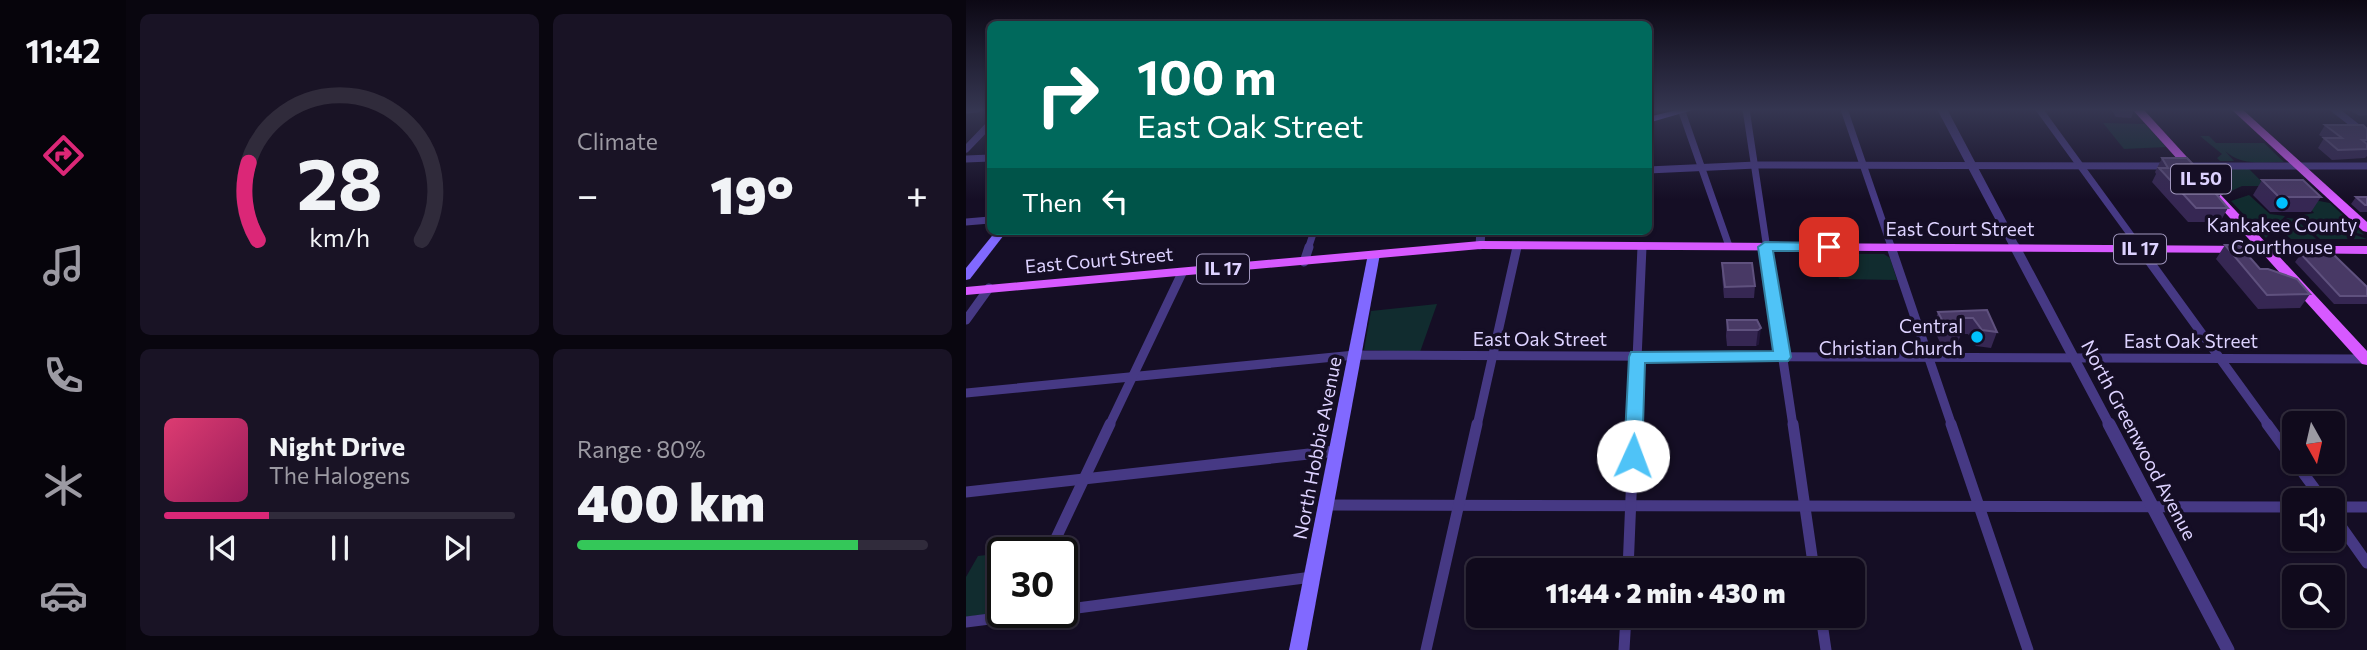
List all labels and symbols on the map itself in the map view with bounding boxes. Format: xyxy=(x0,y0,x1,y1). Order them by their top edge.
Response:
road number: IL 50 xyxy=(2171,164,2231,194)
marker: Kankakee County Courthouse xyxy=(2274,195,2290,211)
place label: Kankakee County Courthouse xyxy=(2207,213,2358,258)
pin xyxy=(1799,217,1859,277)
street label: East Court Street xyxy=(1886,217,2035,240)
road number: IL 17 xyxy=(2114,234,2166,264)
street label: East Court Street xyxy=(1024,242,1174,277)
road number: IL 17 xyxy=(1197,255,1249,284)
place label: Central Christian Church xyxy=(1819,314,1963,359)
street label: East Oak Street xyxy=(1473,327,1607,350)
marker: Central Christian Church xyxy=(1969,329,1985,345)
street label: East Oak Street xyxy=(2124,329,2258,352)
street label: North Greenwood Avenue xyxy=(2077,336,2202,544)
street label: North Hobbie Avenue xyxy=(1288,355,1345,541)
north arrow xyxy=(2282,411,2345,474)
position arrow xyxy=(1596,419,1670,493)
speed limit sign: 30 xyxy=(987,537,1078,628)

